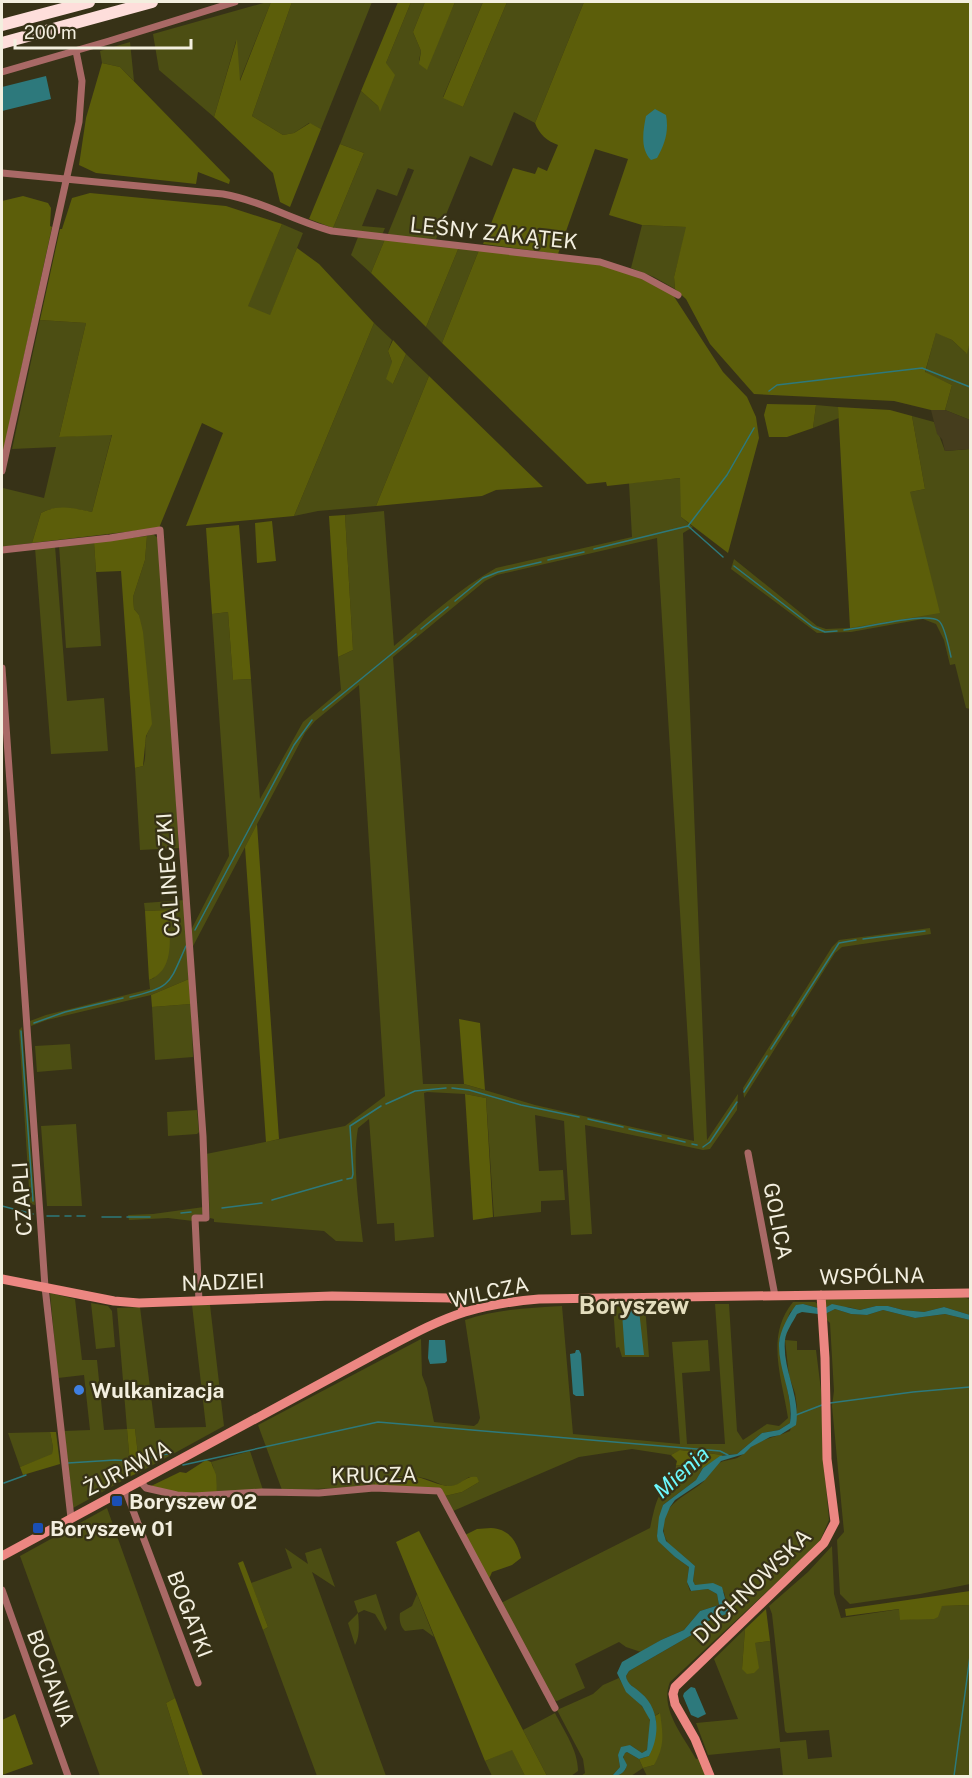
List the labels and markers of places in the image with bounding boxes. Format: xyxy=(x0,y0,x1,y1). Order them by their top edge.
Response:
place label: Wulkanizacja xyxy=(91,1378,224,1403)
marker: Wulkanizacja xyxy=(72,1383,86,1397)
place label: Boryszew 02 xyxy=(129,1489,257,1514)
marker: Boryszew 02 xyxy=(110,1494,124,1508)
place label: Boryszew 01 xyxy=(50,1516,174,1541)
marker: Boryszew 01 xyxy=(31,1521,45,1535)

